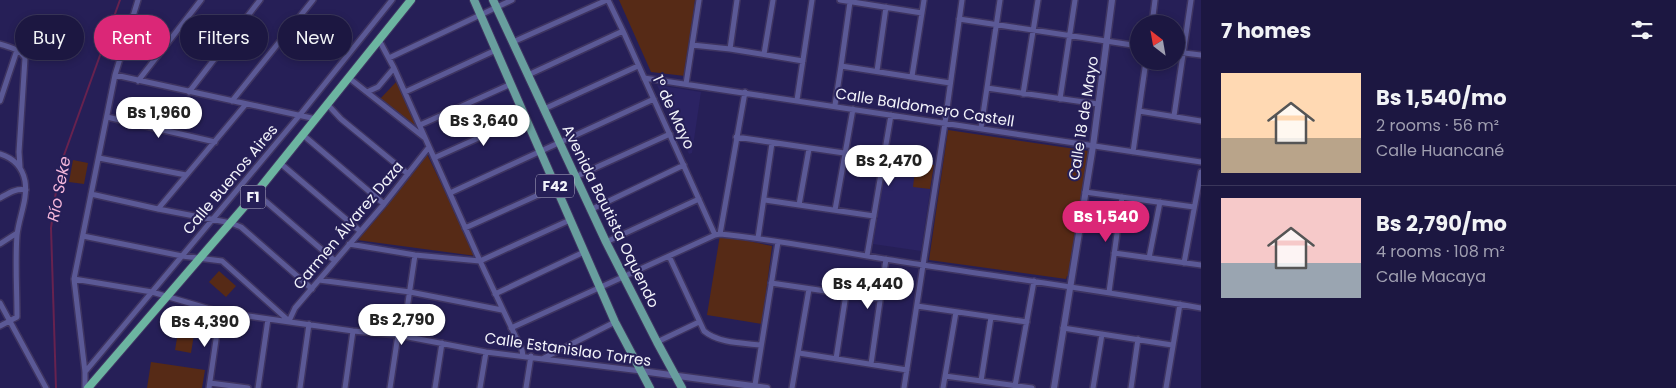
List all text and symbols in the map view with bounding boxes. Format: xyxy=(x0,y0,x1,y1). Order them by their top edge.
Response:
chip: Buy xyxy=(15,15,84,60)
chip: Rent xyxy=(94,15,170,60)
chip: Filters xyxy=(180,15,268,60)
chip: New xyxy=(278,15,352,60)
north arrow xyxy=(1130,15,1185,70)
map controls xyxy=(1130,15,1185,70)
text: 7 homes xyxy=(1221,16,1311,45)
icon: filters xyxy=(1628,16,1656,44)
street label: Calle 18 de Mayo xyxy=(1063,55,1103,181)
street label: 1º de Mayo xyxy=(648,71,700,153)
street label: Calle Baldomero Castell xyxy=(834,82,1016,132)
text: Bs 1,540/mo xyxy=(1376,83,1507,112)
icon: home xyxy=(1261,93,1321,153)
pin: Bs 1,960 xyxy=(107,96,211,139)
text: Bs 1,960 xyxy=(127,101,191,124)
pin: Bs 3,640 xyxy=(432,104,536,147)
text: Bs 3,640 xyxy=(450,109,518,132)
text: 2 rooms · 56 m² xyxy=(1376,114,1499,137)
street label: Calle Buenos Aires xyxy=(178,119,283,239)
street label: Avenida Bautista Oquendo xyxy=(557,121,665,311)
text: Calle Huancané xyxy=(1376,139,1504,162)
pin: Bs 2,470 xyxy=(837,144,941,187)
text: Bs 2,470 xyxy=(856,149,922,172)
water label: Río Seke xyxy=(41,154,77,224)
street label: Carmen Álvarez Daza xyxy=(288,156,408,294)
road number: F42 xyxy=(536,175,574,198)
road number: F1 xyxy=(240,186,266,208)
pin: Bs 1,540 xyxy=(1054,200,1158,243)
text: Bs 1,540 xyxy=(1073,205,1139,228)
text: Bs 2,790/mo xyxy=(1376,209,1507,238)
icon: home xyxy=(1261,218,1321,278)
text: 4 rooms · 108 m² xyxy=(1376,240,1505,263)
text: Calle Macaya xyxy=(1376,265,1486,288)
pin: Bs 4,440 xyxy=(816,268,920,310)
text: Bs 4,440 xyxy=(833,272,903,295)
pin: Bs 2,790 xyxy=(350,304,454,346)
pin: Bs 4,390 xyxy=(153,306,257,348)
text: Bs 2,790 xyxy=(369,308,435,331)
text: Bs 4,390 xyxy=(171,310,239,333)
street label: Calle Estanislao Torres xyxy=(483,327,653,371)

